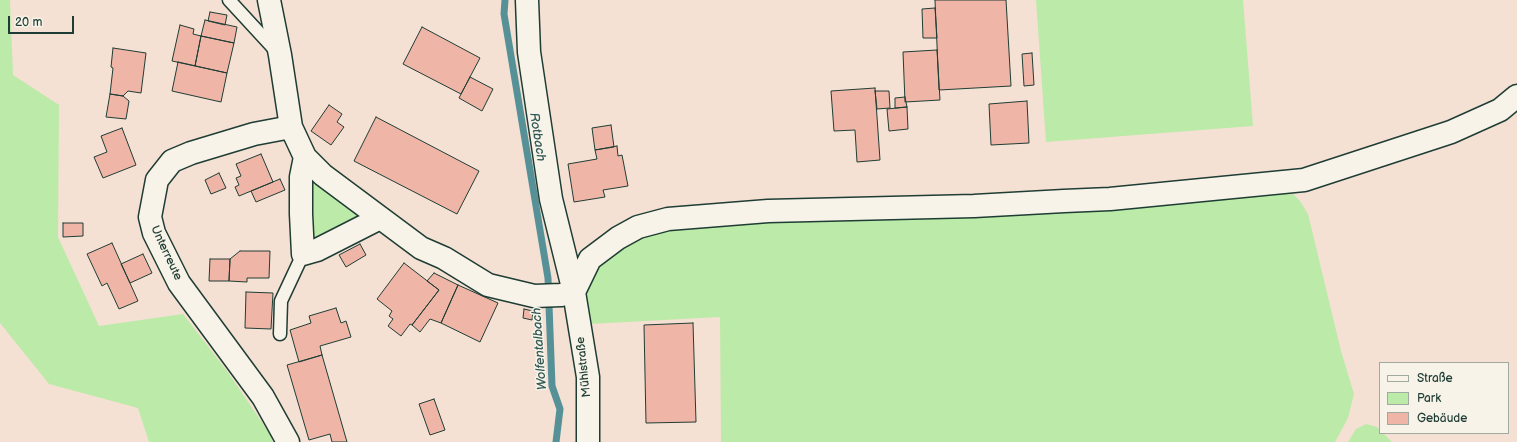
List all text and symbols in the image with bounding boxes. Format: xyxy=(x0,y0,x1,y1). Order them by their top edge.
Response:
scale bar xyxy=(10,8,76,34)
text: 20 m xyxy=(15,15,42,30)
water label: Rotbach xyxy=(525,111,549,163)
street label: Unterreute xyxy=(147,223,185,283)
water label: Wolfentalbach xyxy=(529,307,551,391)
street label: Mühlstraße xyxy=(574,336,594,398)
legend xyxy=(1379,362,1509,434)
text: Straße xyxy=(1417,371,1453,386)
text: Park xyxy=(1417,391,1441,406)
text: Gebäude xyxy=(1417,411,1467,426)

